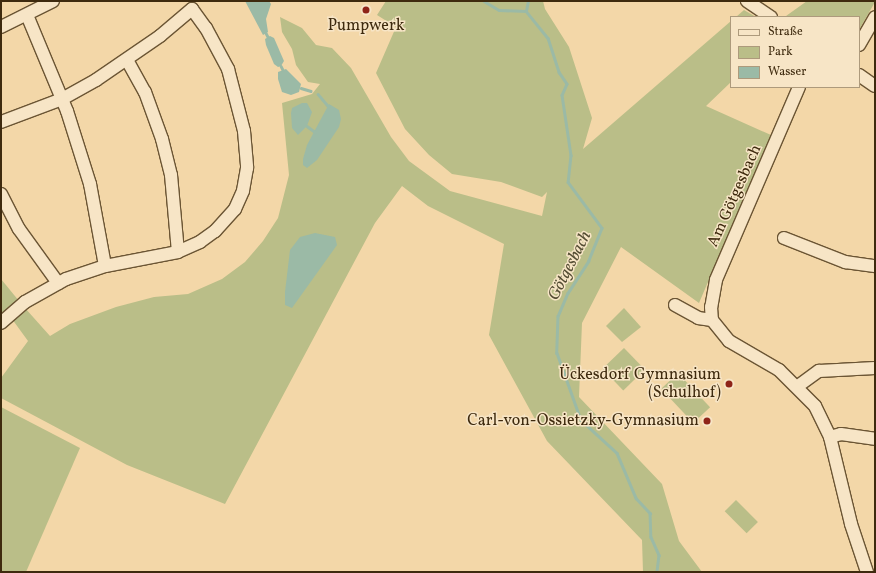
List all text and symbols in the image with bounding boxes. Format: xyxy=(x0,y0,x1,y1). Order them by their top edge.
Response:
marker: Pumpwerk xyxy=(361,5,371,15)
place label: Pumpwerk xyxy=(328,16,404,36)
legend xyxy=(730,16,860,88)
text: Straße xyxy=(768,24,803,40)
text: Park xyxy=(768,44,793,60)
text: Wasser xyxy=(768,64,806,80)
street label: Am Götgesbach xyxy=(704,142,766,250)
water label: Götgesbach xyxy=(544,228,596,304)
place label: Ückesdorf Gymnasium (Schulhof) xyxy=(561,365,721,403)
marker: Ückesdorf Gymnasium (Schulhof) xyxy=(724,379,734,389)
place label: Carl-von-Ossietzky-Gymnasium xyxy=(467,411,699,431)
marker: Carl-von-Ossietzky-Gymnasium xyxy=(702,416,712,426)

